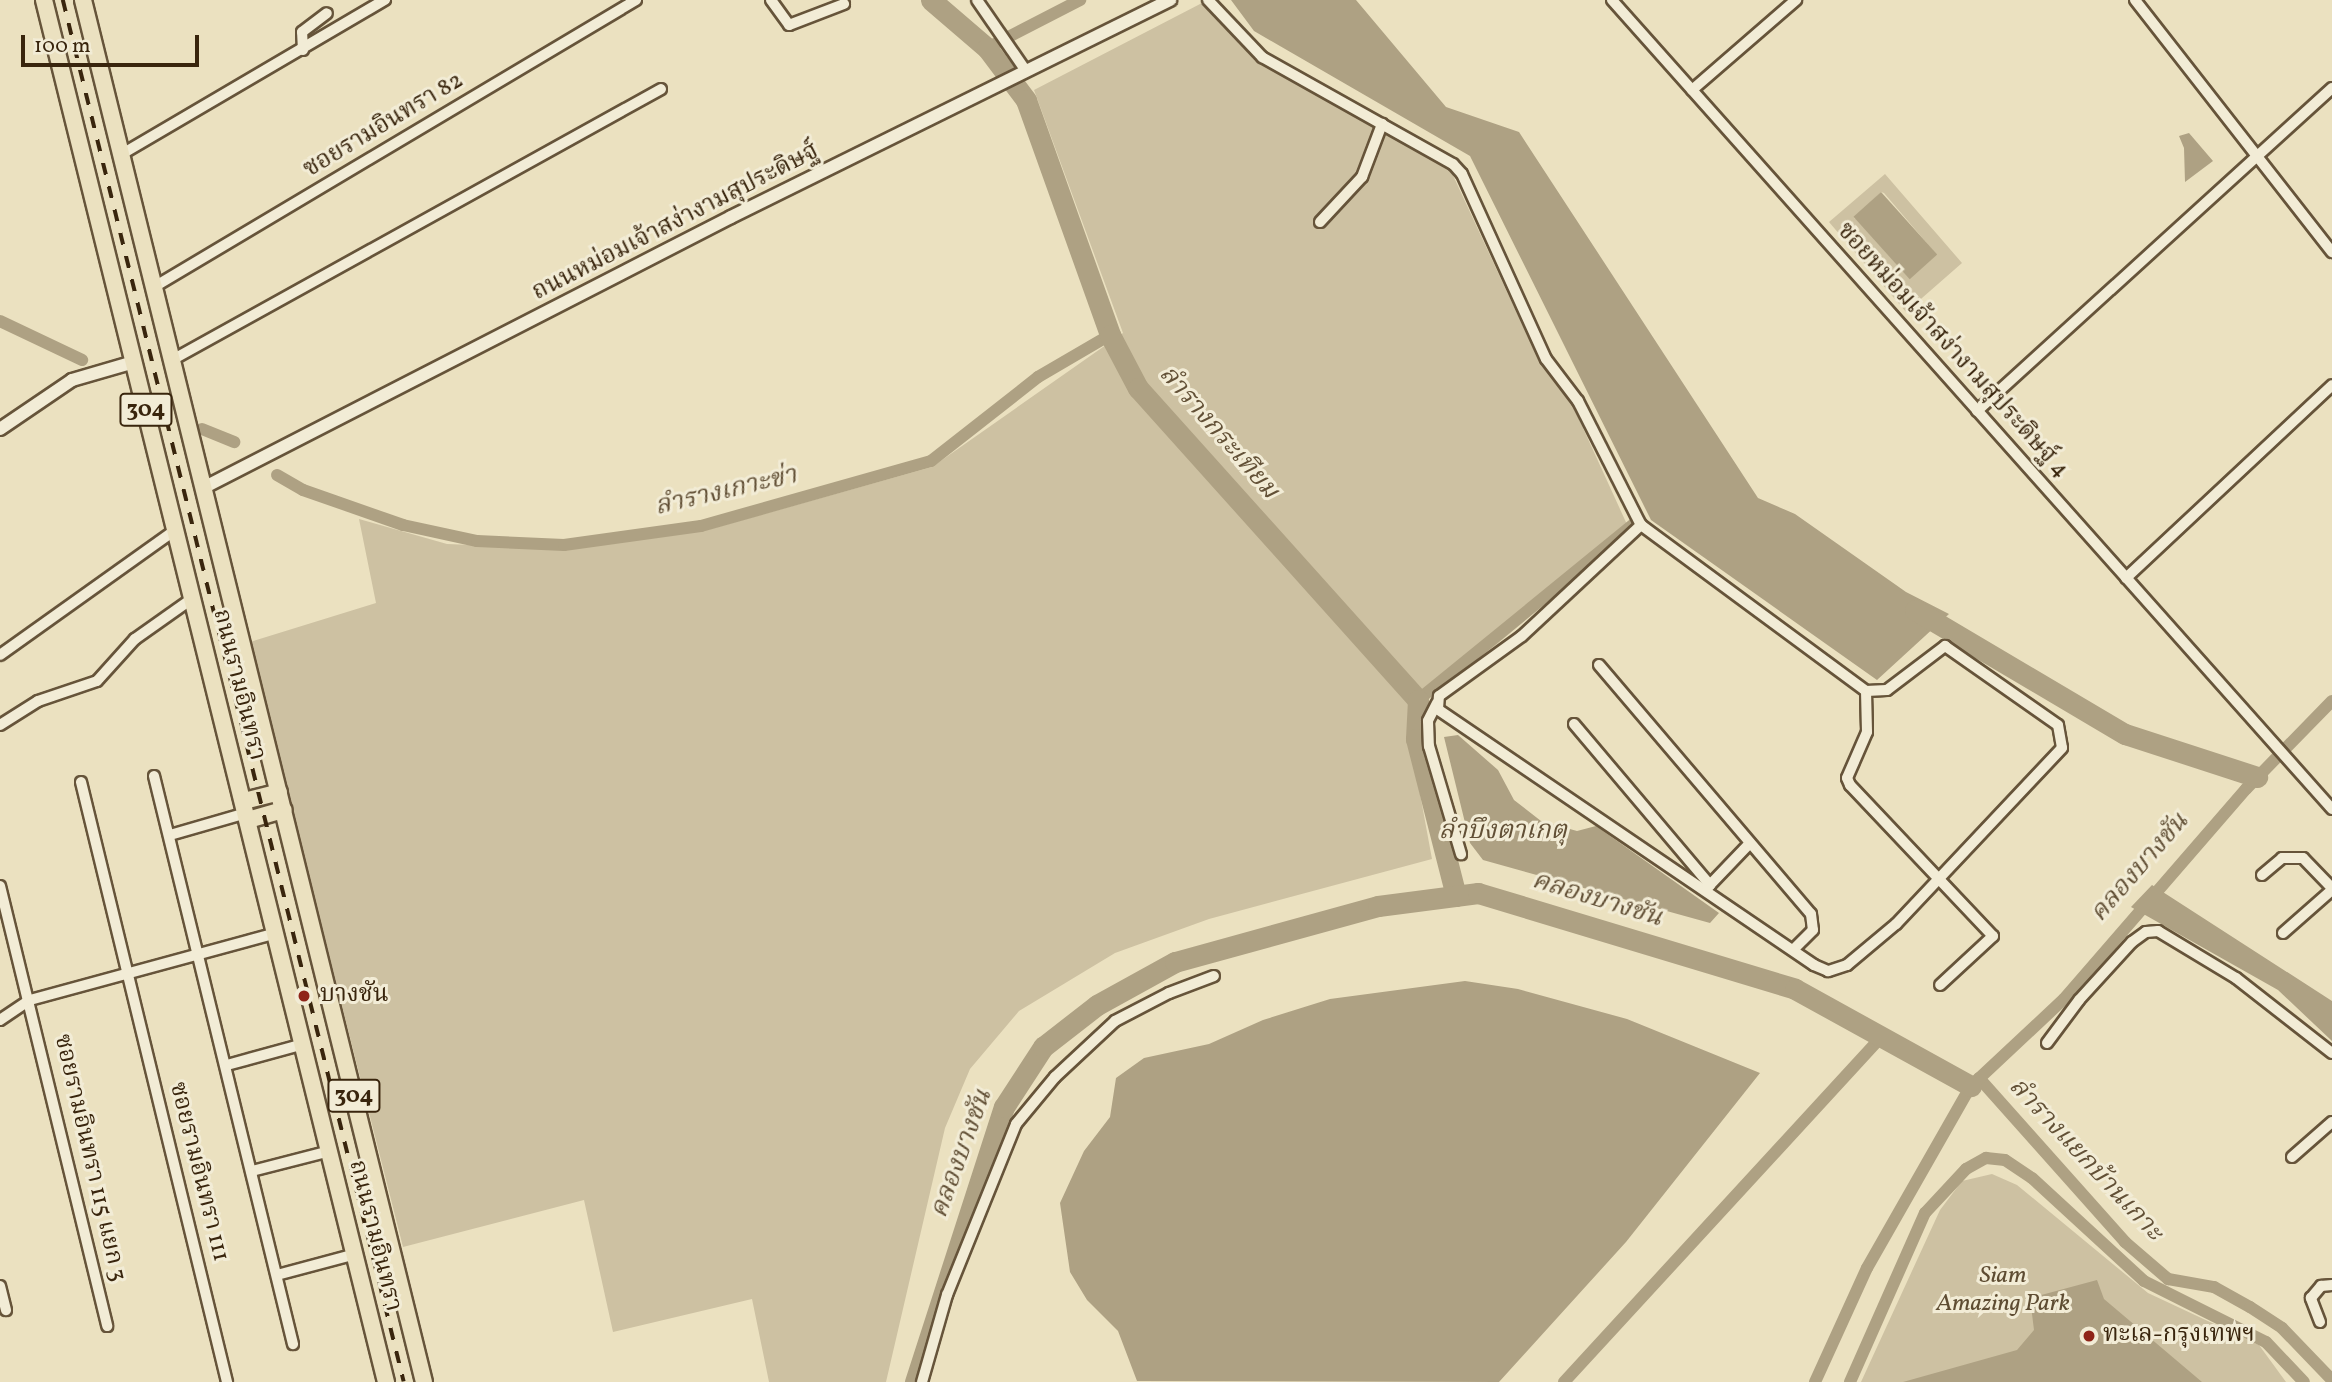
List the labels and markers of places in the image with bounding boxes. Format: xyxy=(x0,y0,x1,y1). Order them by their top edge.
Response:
place label: บางชัน xyxy=(320,982,389,1010)
marker: บางชัน xyxy=(294,986,314,1006)
place label: ทะเล-กรุงเทพฯ xyxy=(2103,1322,2255,1350)
marker: ทะเล-กรุงเทพฯ xyxy=(2081,1328,2097,1344)

